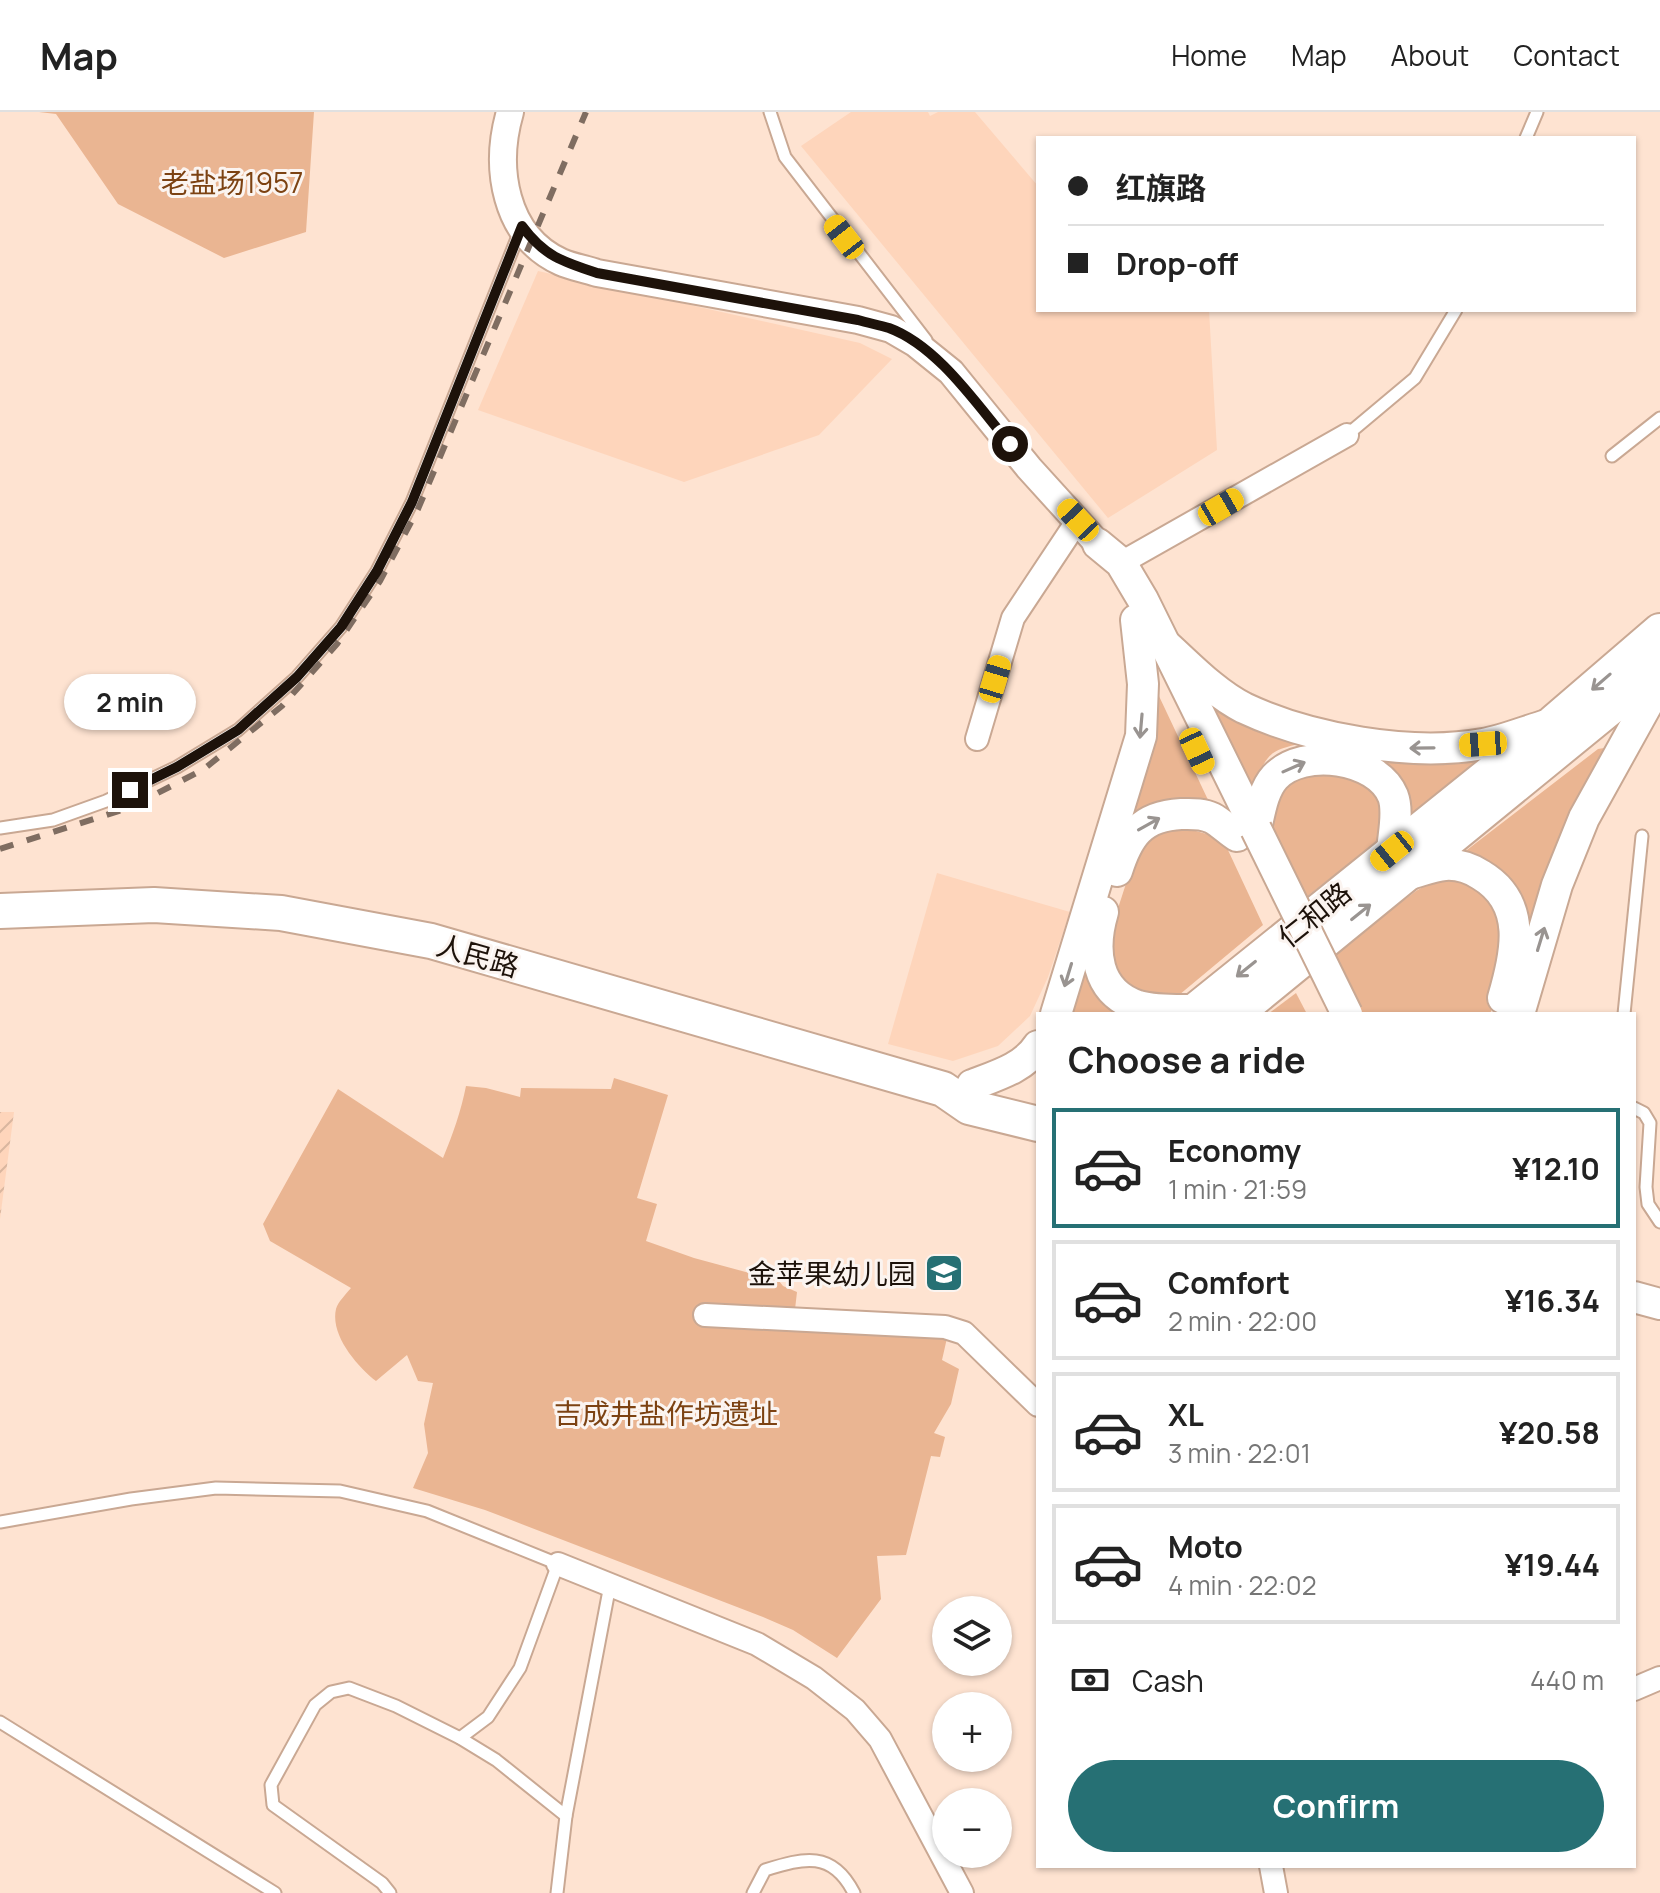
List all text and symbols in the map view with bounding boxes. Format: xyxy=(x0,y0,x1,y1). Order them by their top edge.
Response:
text: Map xyxy=(40,29,118,81)
text: Home xyxy=(1171,36,1247,74)
text: Map xyxy=(1291,36,1347,74)
text: About xyxy=(1391,36,1469,74)
text: Contact xyxy=(1513,36,1620,74)
park label: 老盐场1957 xyxy=(161,163,303,201)
text: 红旗路 xyxy=(1116,167,1206,208)
car xyxy=(820,211,868,263)
text: Drop-off xyxy=(1116,243,1238,284)
route start xyxy=(992,426,1028,462)
car xyxy=(1194,485,1248,529)
car xyxy=(1053,494,1103,546)
car xyxy=(977,653,1013,705)
one-way arrow xyxy=(1591,673,1612,691)
callout: 2 min xyxy=(64,674,196,730)
text: 2 min xyxy=(96,684,164,720)
one-way arrow xyxy=(1133,712,1148,739)
car xyxy=(1176,724,1218,778)
car xyxy=(1458,730,1508,758)
one-way arrow xyxy=(1409,740,1436,755)
one-way arrow xyxy=(1281,758,1306,773)
route end xyxy=(112,772,148,808)
one-way arrow xyxy=(1137,815,1160,831)
car xyxy=(1366,827,1418,875)
street label: 仁和路 xyxy=(1269,873,1359,955)
one-way arrow xyxy=(1350,903,1371,921)
street label: 人民路 xyxy=(432,925,524,985)
one-way arrow xyxy=(1534,927,1549,953)
one-way arrow xyxy=(1236,959,1257,977)
one-way arrow xyxy=(1060,961,1075,987)
text: Choose a ride xyxy=(1068,1035,1306,1084)
text: Economy xyxy=(1168,1130,1301,1171)
icon: car xyxy=(1072,1132,1144,1204)
text: ¥12.10 xyxy=(1512,1148,1600,1189)
text: 1 min · 21:59 xyxy=(1168,1171,1307,1207)
school or university icon: 金苹果幼儿园 xyxy=(923,1252,965,1294)
place label: 金苹果幼儿园 xyxy=(748,1254,916,1292)
text: Comfort xyxy=(1168,1262,1290,1303)
icon: car xyxy=(1072,1264,1144,1336)
text: ¥16.34 xyxy=(1505,1280,1600,1321)
text: 2 min · 22:00 xyxy=(1168,1303,1317,1339)
park label: 吉成井盐作坊遗址 xyxy=(554,1394,778,1432)
text: XL xyxy=(1168,1394,1204,1435)
icon: car xyxy=(1072,1396,1144,1468)
text: ¥20.58 xyxy=(1499,1412,1600,1453)
text: 3 min · 22:01 xyxy=(1168,1435,1311,1471)
text: Moto xyxy=(1168,1526,1243,1567)
icon: car xyxy=(1072,1528,1144,1600)
text: ¥19.44 xyxy=(1505,1544,1600,1585)
text: 4 min · 22:02 xyxy=(1168,1567,1316,1603)
map controls xyxy=(932,1596,1012,1868)
button: layers xyxy=(932,1596,1012,1676)
icon: cash xyxy=(1068,1658,1112,1702)
text: Cash xyxy=(1132,1660,1204,1701)
text: 440 m xyxy=(1530,1662,1604,1698)
button: + xyxy=(932,1692,1012,1772)
button: Confirm xyxy=(1068,1760,1604,1852)
button: − xyxy=(932,1788,1012,1868)

